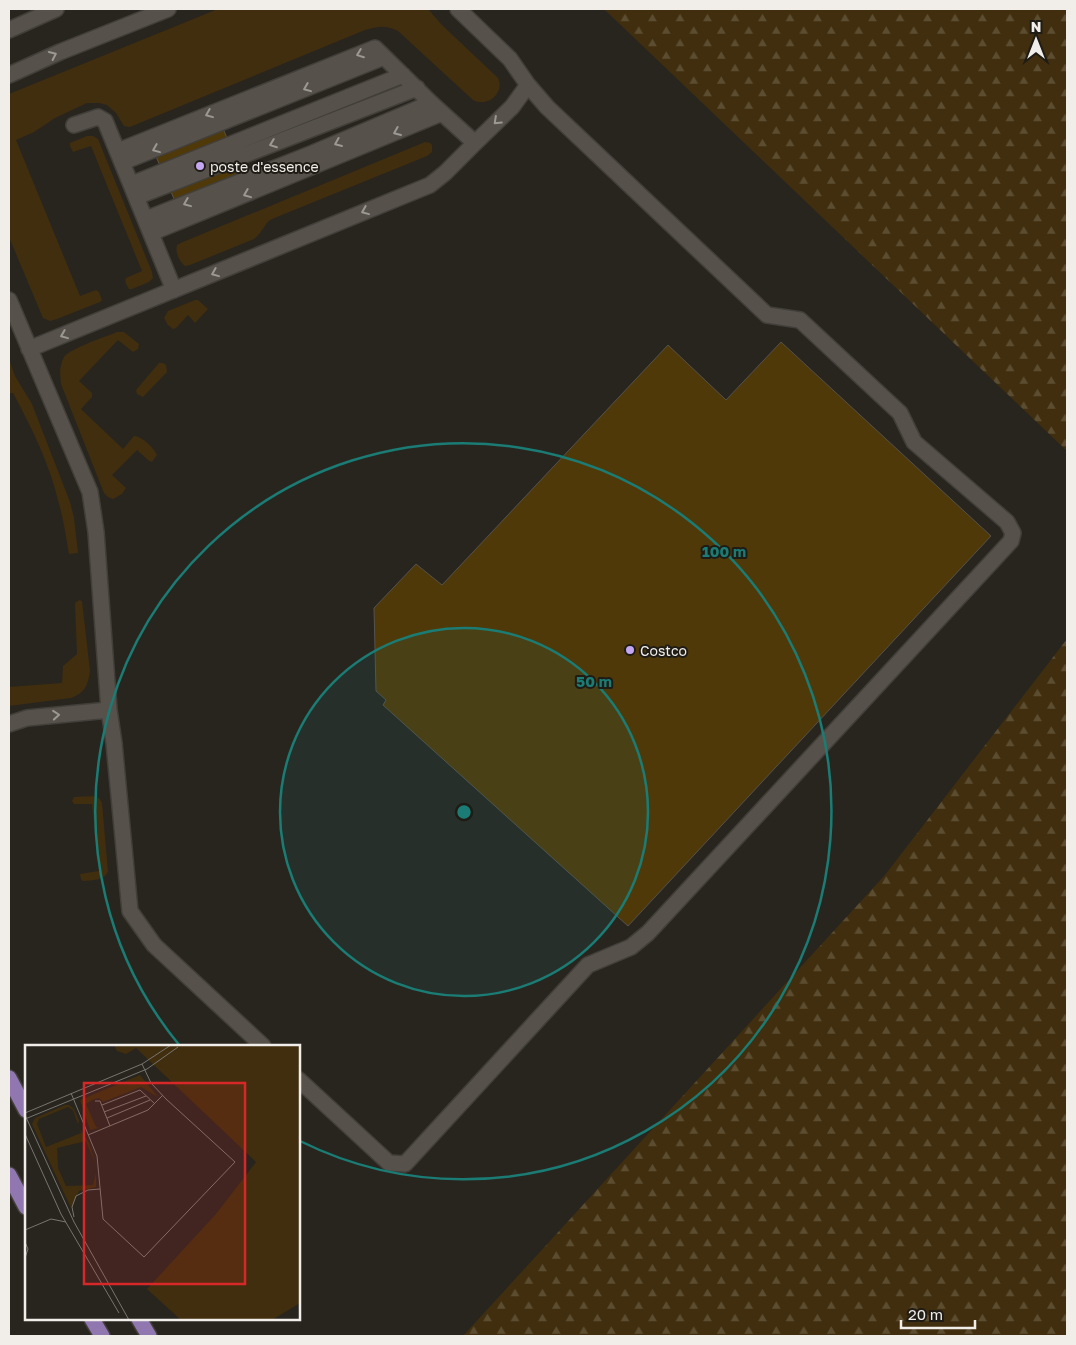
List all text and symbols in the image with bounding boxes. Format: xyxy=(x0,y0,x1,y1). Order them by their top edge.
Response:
north arrow xyxy=(1011,15,1061,65)
text: N xyxy=(1031,18,1041,35)
one-way arrow xyxy=(356,47,365,58)
one-way arrow xyxy=(48,51,57,62)
one-way arrow xyxy=(303,82,312,92)
one-way arrow xyxy=(205,108,214,118)
one-way arrow xyxy=(494,116,503,125)
one-way arrow xyxy=(393,125,402,136)
one-way arrow xyxy=(334,136,343,147)
one-way arrow xyxy=(270,138,278,148)
one-way arrow xyxy=(152,142,161,153)
place label: poste d'essence xyxy=(210,158,319,175)
marker: poste d'essence xyxy=(194,160,206,172)
one-way arrow xyxy=(243,187,252,198)
one-way arrow xyxy=(183,197,192,207)
one-way arrow xyxy=(361,205,370,216)
one-way arrow xyxy=(211,267,220,278)
one-way arrow xyxy=(60,329,69,339)
text: 100 m xyxy=(702,542,746,560)
place label: Costco xyxy=(640,642,687,659)
marker: Costco xyxy=(624,644,636,656)
text: 50 m xyxy=(576,672,612,690)
one-way arrow xyxy=(53,710,61,721)
centre of rings xyxy=(455,803,473,821)
inset map xyxy=(25,1045,300,1320)
scale bar xyxy=(901,1298,975,1330)
text: 20 m xyxy=(908,1305,943,1323)

